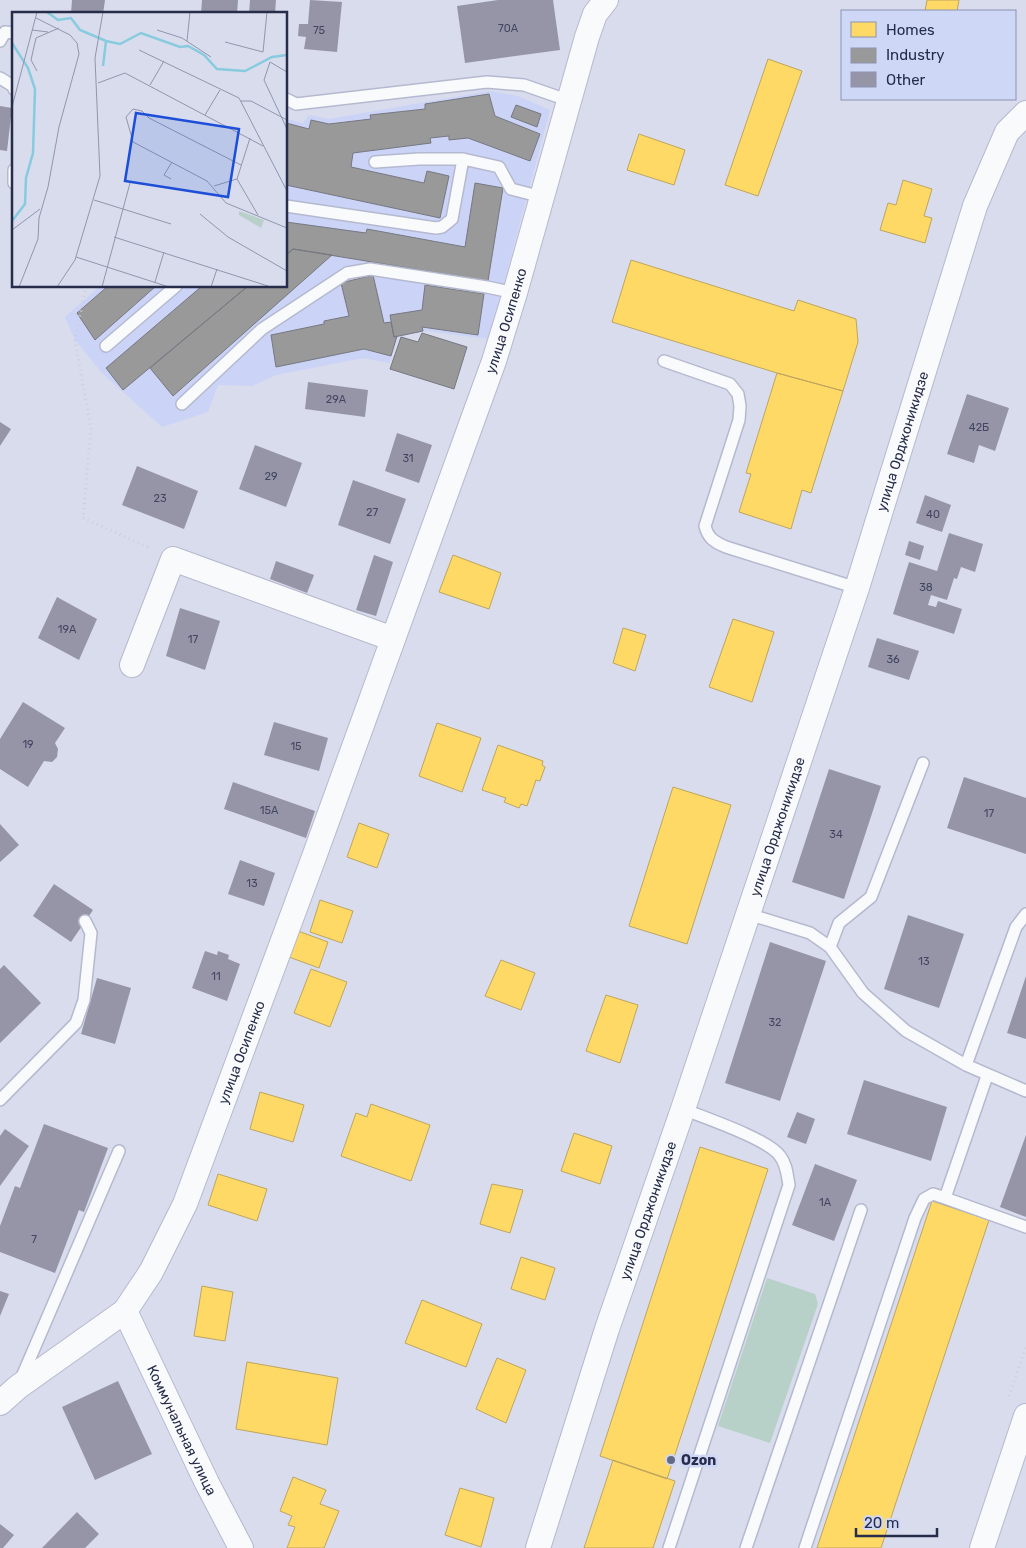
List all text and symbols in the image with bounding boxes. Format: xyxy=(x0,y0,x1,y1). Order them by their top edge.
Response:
legend xyxy=(841,10,1016,100)
inset map xyxy=(12,12,288,288)
text: Homes xyxy=(886,21,935,39)
house number: 70А xyxy=(498,22,519,35)
house number: 75 xyxy=(313,24,326,37)
text: Industry xyxy=(886,46,945,64)
text: Other xyxy=(886,71,926,89)
street label: улица Осипенко xyxy=(482,266,530,376)
street label: улица Орджоникидзе xyxy=(873,369,932,514)
house number: 29А xyxy=(326,393,347,406)
house number: 42Б xyxy=(969,421,989,434)
house number: 31 xyxy=(402,452,414,465)
house number: 29 xyxy=(265,470,277,483)
house number: 23 xyxy=(153,492,167,505)
house number: 27 xyxy=(366,506,378,519)
house number: 40 xyxy=(926,508,940,521)
house number: 38 xyxy=(919,581,933,594)
house number: 19А xyxy=(58,623,77,636)
house number: 17 xyxy=(188,633,199,646)
house number: 36 xyxy=(886,653,900,666)
house number: 19 xyxy=(22,738,34,751)
house number: 15 xyxy=(290,740,302,753)
street label: улица Орджоникидзе xyxy=(746,755,808,899)
house number: 15А xyxy=(260,804,279,817)
house number: 17 xyxy=(984,807,995,820)
house number: 34 xyxy=(829,828,843,841)
house number: 13 xyxy=(246,877,258,890)
house number: 13 xyxy=(918,955,930,968)
house number: 11 xyxy=(211,970,221,983)
street label: улица Осипенко xyxy=(214,998,268,1107)
house number: 32 xyxy=(768,1016,782,1029)
street label: улица Орджоникидзе xyxy=(616,1139,680,1282)
house number: 1А xyxy=(819,1196,832,1209)
house number: 7 xyxy=(31,1233,37,1246)
street label: Коммунальная улица xyxy=(143,1362,220,1498)
place label: Ozon xyxy=(681,1452,716,1469)
marker: Ozon xyxy=(665,1454,677,1466)
scale bar xyxy=(856,1506,937,1538)
text: 20 m xyxy=(864,1514,899,1532)

